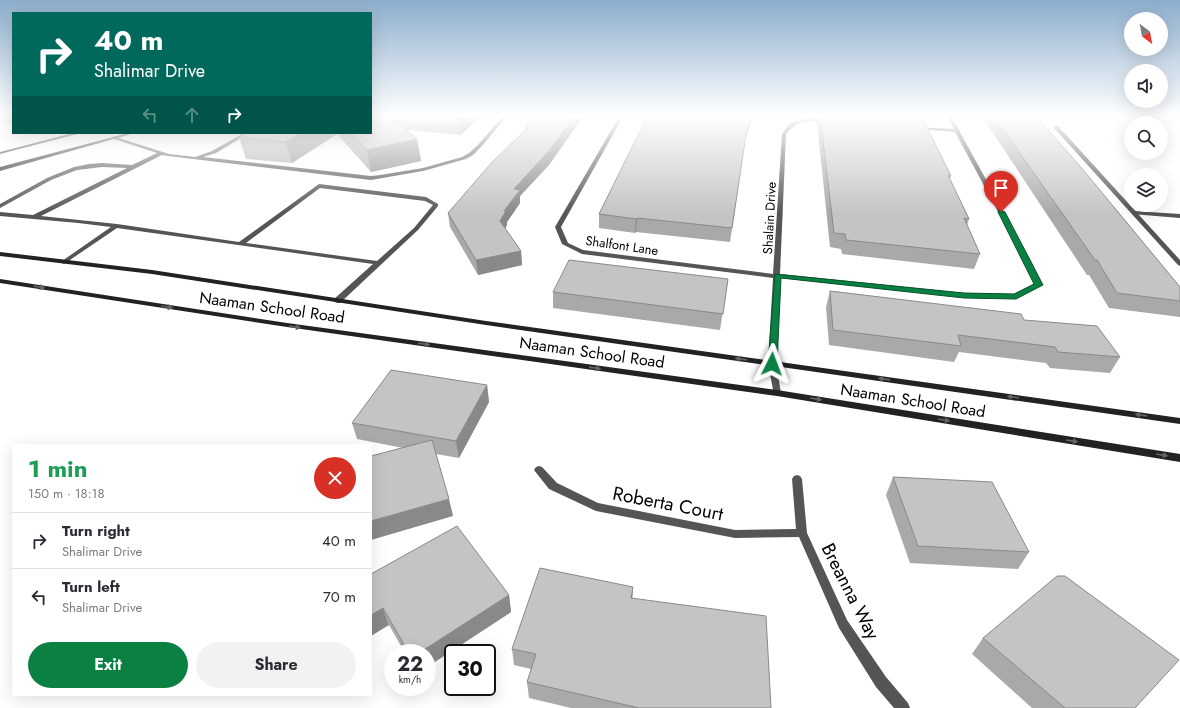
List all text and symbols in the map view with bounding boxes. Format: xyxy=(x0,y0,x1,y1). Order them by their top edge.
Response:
north arrow xyxy=(1124,12,1168,56)
map controls xyxy=(1124,12,1168,212)
text: 40 m xyxy=(94,20,163,61)
icon: right xyxy=(28,28,80,80)
text: Shalimar Drive xyxy=(94,58,205,84)
button: sound xyxy=(1124,64,1168,108)
icon: left xyxy=(139,104,161,126)
icon: ahead xyxy=(181,104,203,126)
icon: right xyxy=(223,104,245,126)
button: search xyxy=(1124,116,1168,160)
button: layers xyxy=(1124,168,1168,212)
pin xyxy=(984,171,1018,212)
icon: arrive xyxy=(990,177,1012,199)
street label: Shalain Drive xyxy=(758,181,781,255)
street label: Shalfont Lane xyxy=(584,231,660,260)
one-way arrow xyxy=(32,284,45,290)
street label: Naaman School Road xyxy=(198,286,346,329)
one-way arrow xyxy=(161,304,173,310)
one-way arrow xyxy=(289,324,302,330)
street label: Naaman School Road xyxy=(518,331,666,374)
one-way arrow xyxy=(418,341,430,347)
position arrow xyxy=(751,343,793,385)
one-way arrow xyxy=(735,356,747,362)
one-way arrow xyxy=(589,365,601,371)
one-way arrow xyxy=(878,376,890,382)
street label: Naaman School Road xyxy=(839,378,987,423)
one-way arrow xyxy=(1007,394,1019,400)
one-way arrow xyxy=(810,396,822,402)
one-way arrow xyxy=(1135,412,1147,418)
one-way arrow xyxy=(938,417,950,423)
one-way arrow xyxy=(1066,438,1078,444)
text: 1 min xyxy=(28,451,88,486)
one-way arrow xyxy=(1156,453,1168,459)
button: close xyxy=(314,457,356,499)
street label: Roberta Court xyxy=(610,480,726,528)
text: 150 m · 18:18 xyxy=(28,484,105,503)
text: Turn right xyxy=(62,520,130,542)
icon: right xyxy=(28,530,50,552)
text: 40 m xyxy=(322,530,356,552)
street label: Breanna Way xyxy=(815,538,887,645)
text: Shalimar Drive xyxy=(62,542,142,561)
text: Turn left xyxy=(62,576,120,598)
icon: left xyxy=(28,586,50,608)
text: 70 m xyxy=(323,586,356,608)
text: Shalimar Drive xyxy=(62,598,142,617)
button: Exit xyxy=(28,642,188,688)
button: Share xyxy=(196,642,356,688)
speed limit sign: 30 xyxy=(444,644,496,696)
text: 22 xyxy=(397,650,423,679)
text: km/h xyxy=(399,672,421,687)

